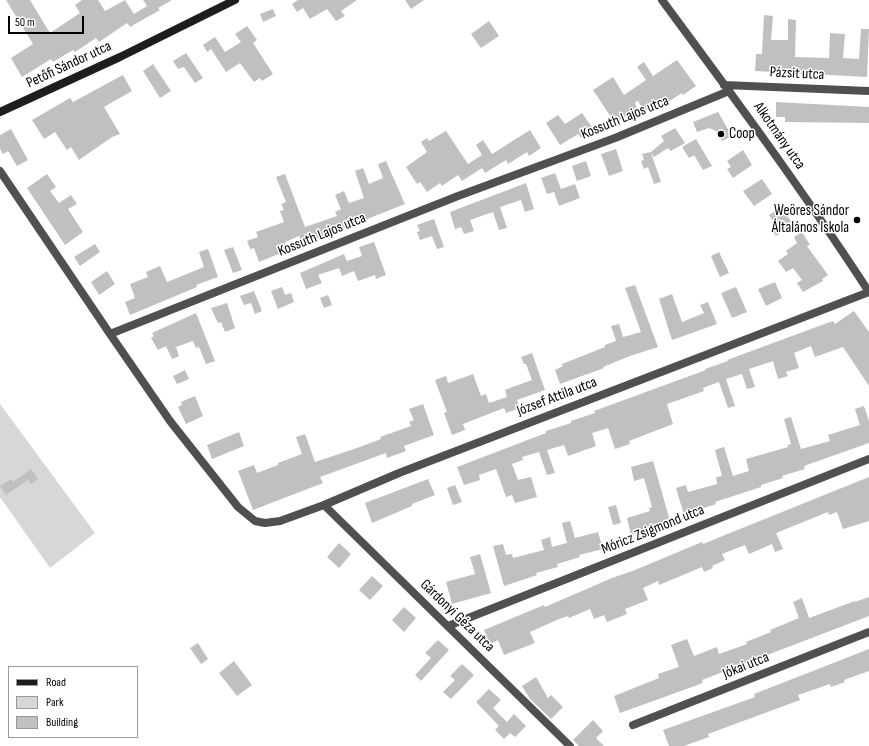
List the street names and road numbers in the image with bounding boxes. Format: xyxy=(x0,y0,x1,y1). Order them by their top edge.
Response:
street label: Petőfi Sándor utca xyxy=(24,37,114,93)
street label: Pázsit utca xyxy=(769,64,825,84)
street label: Kossuth Lajos utca xyxy=(578,92,672,144)
street label: Alkotmány utca xyxy=(749,99,809,173)
street label: Kossuth Lajos utca xyxy=(275,209,369,261)
street label: József Attila utca xyxy=(514,373,600,421)
street label: Móricz Zsigmond utca xyxy=(599,501,707,559)
street label: Gárdonyi Géza utca xyxy=(416,576,498,656)
street label: Jókai utca xyxy=(720,649,772,683)

